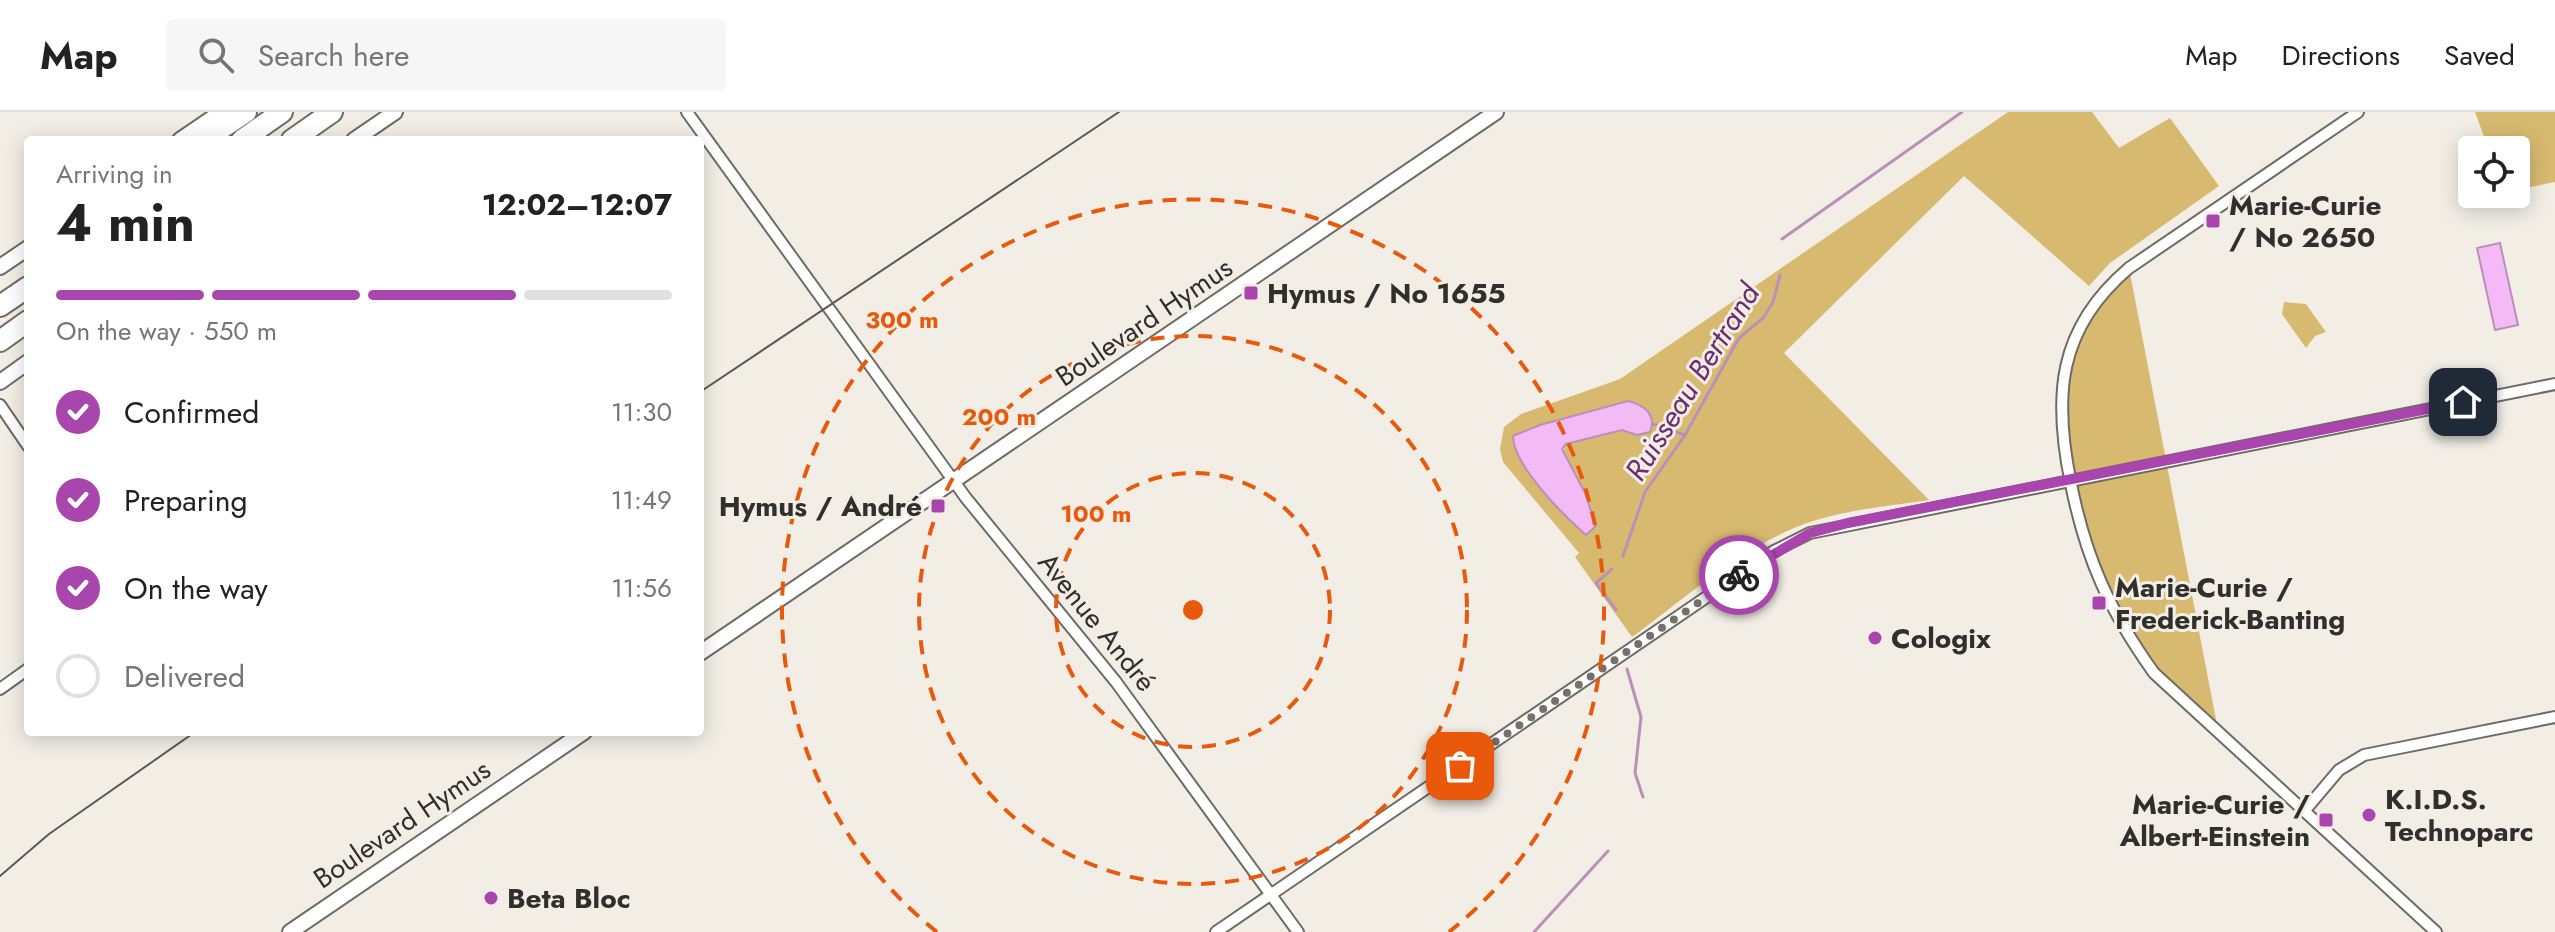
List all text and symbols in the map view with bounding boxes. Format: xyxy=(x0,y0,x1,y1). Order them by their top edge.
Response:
search box xyxy=(166,19,726,91)
text: Map xyxy=(40,28,118,83)
icon: search xyxy=(194,33,238,77)
text: Search here xyxy=(258,34,410,77)
text: Map xyxy=(2185,35,2237,76)
text: Directions xyxy=(2281,35,2400,76)
text: Saved xyxy=(2444,35,2515,76)
map controls xyxy=(2458,136,2530,208)
button: locate xyxy=(2458,136,2530,208)
text: Arriving in xyxy=(56,155,173,193)
text: 12:02–12:07 xyxy=(482,183,672,226)
text: 4 min xyxy=(56,185,195,261)
place label: Marie-Curie / No 2650 xyxy=(2229,185,2382,258)
marker: Marie-Curie / No 2650 xyxy=(2204,212,2222,230)
street label: Boulevard Hymus xyxy=(1047,247,1241,397)
place label: Hymus / No 1655 xyxy=(1267,273,1506,314)
water label: Ruisseau Bertrand xyxy=(1614,274,1771,489)
marker: Hymus / No 1655 xyxy=(1242,284,1260,302)
text: 300 m xyxy=(865,302,939,337)
text: On the way · 550 m xyxy=(56,312,277,350)
pin xyxy=(2429,368,2497,436)
icon: home xyxy=(2441,380,2485,424)
icon: check xyxy=(56,390,100,434)
text: Confirmed xyxy=(124,391,259,434)
text: 11:30 xyxy=(611,393,672,431)
text: 200 m xyxy=(962,399,1036,434)
icon: check xyxy=(56,478,100,522)
text: Preparing xyxy=(124,479,248,522)
text: 11:49 xyxy=(611,481,672,519)
place label: Hymus / André xyxy=(719,486,922,527)
text: 100 m xyxy=(1061,496,1131,531)
marker: Hymus / André xyxy=(929,497,947,515)
courier xyxy=(1699,535,1779,615)
street label: Avenue André xyxy=(1028,544,1166,700)
icon: bike xyxy=(1717,553,1761,597)
icon: check xyxy=(56,566,100,610)
text: On the way xyxy=(124,567,268,610)
place label: Marie-Curie / Frederick-Banting xyxy=(2115,567,2345,640)
text: 11:56 xyxy=(611,569,672,607)
marker: Marie-Curie / Frederick-Banting xyxy=(2090,594,2108,612)
centre of rings xyxy=(1179,596,1207,624)
place label: Cologix xyxy=(1891,618,1991,659)
marker: Cologix xyxy=(1866,629,1884,647)
text: Delivered xyxy=(124,655,245,698)
pin xyxy=(1426,732,1494,800)
icon: bag xyxy=(1438,744,1482,788)
street label: Boulevard Hymus xyxy=(305,749,499,899)
place label: K.I.D.S. Technoparc xyxy=(2385,779,2534,852)
place label: Marie-Curie / Albert-Einstein xyxy=(2119,784,2310,857)
marker: K.I.D.S. Technoparc xyxy=(2360,806,2378,824)
marker: Marie-Curie / Albert-Einstein xyxy=(2317,811,2335,829)
place label: Beta Bloc xyxy=(507,878,631,919)
marker: Beta Bloc xyxy=(482,889,500,907)

